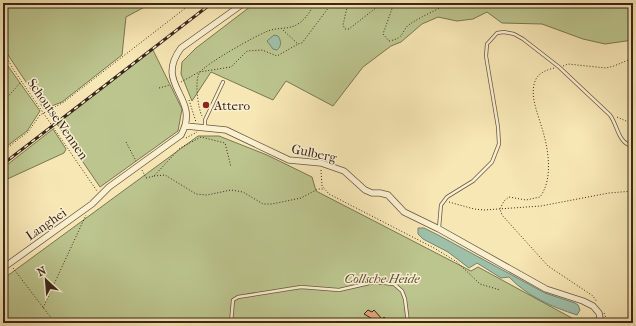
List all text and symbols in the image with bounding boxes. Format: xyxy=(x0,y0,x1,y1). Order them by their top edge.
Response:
street label: Schoutse Vennen xyxy=(25,76,92,163)
place label: Attero xyxy=(213,98,250,113)
marker: Attero xyxy=(201,100,211,110)
street label: Gulberg xyxy=(290,141,339,165)
street label: Langhei xyxy=(23,205,69,243)
north arrow xyxy=(26,260,66,300)
text: N xyxy=(35,264,49,279)
park label: Collsche Heide xyxy=(344,271,420,286)

